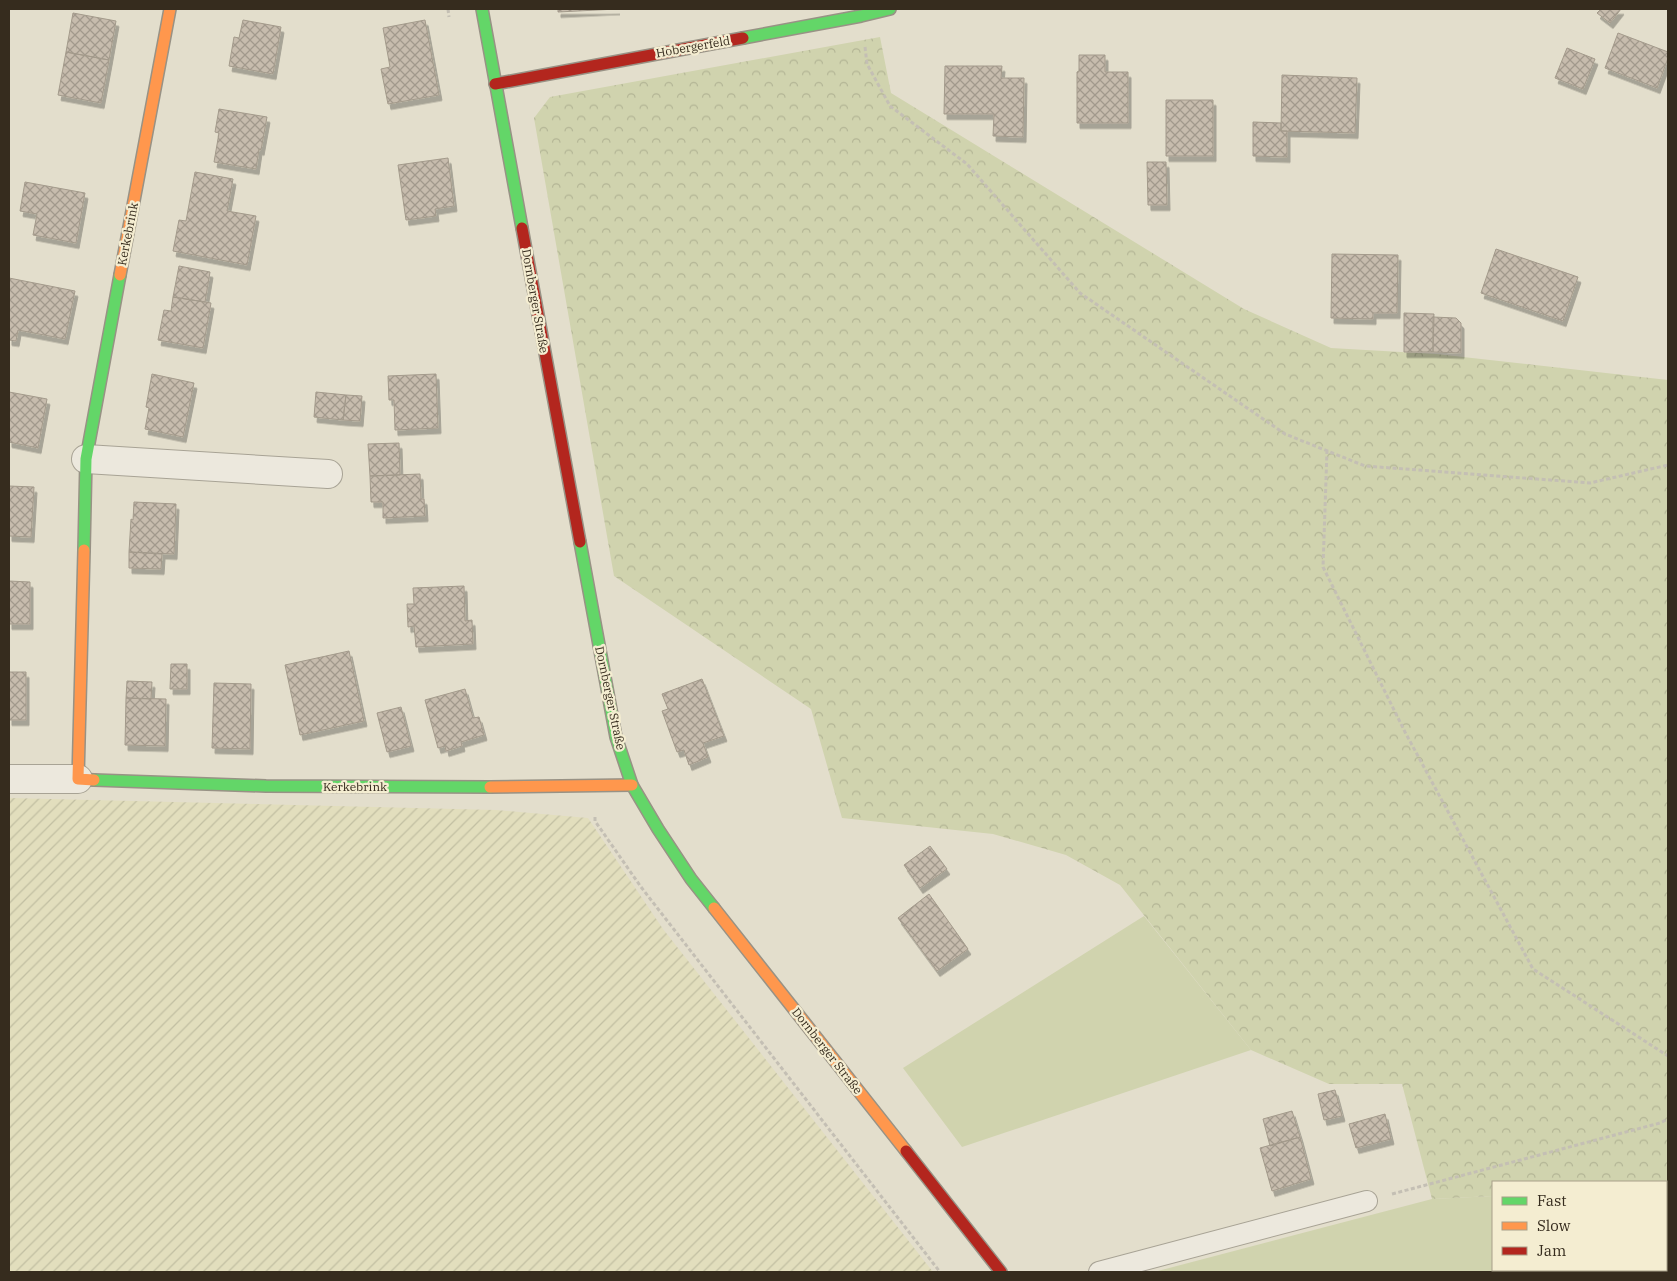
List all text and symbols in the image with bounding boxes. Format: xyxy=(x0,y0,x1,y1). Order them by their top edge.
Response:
street label: Hobergerfeld xyxy=(655,33,731,60)
street label: Kerkebrink xyxy=(114,201,141,267)
street label: Dornberger Straße xyxy=(519,248,552,354)
street label: Dornberger Straße xyxy=(592,645,629,751)
street label: Kerkebrink xyxy=(323,779,387,794)
street label: Dornberger Straße xyxy=(789,1004,866,1097)
legend xyxy=(1492,1181,1667,1271)
text: Fast xyxy=(1537,1191,1567,1210)
text: Slow xyxy=(1537,1216,1571,1235)
text: Jam xyxy=(1537,1241,1566,1260)

